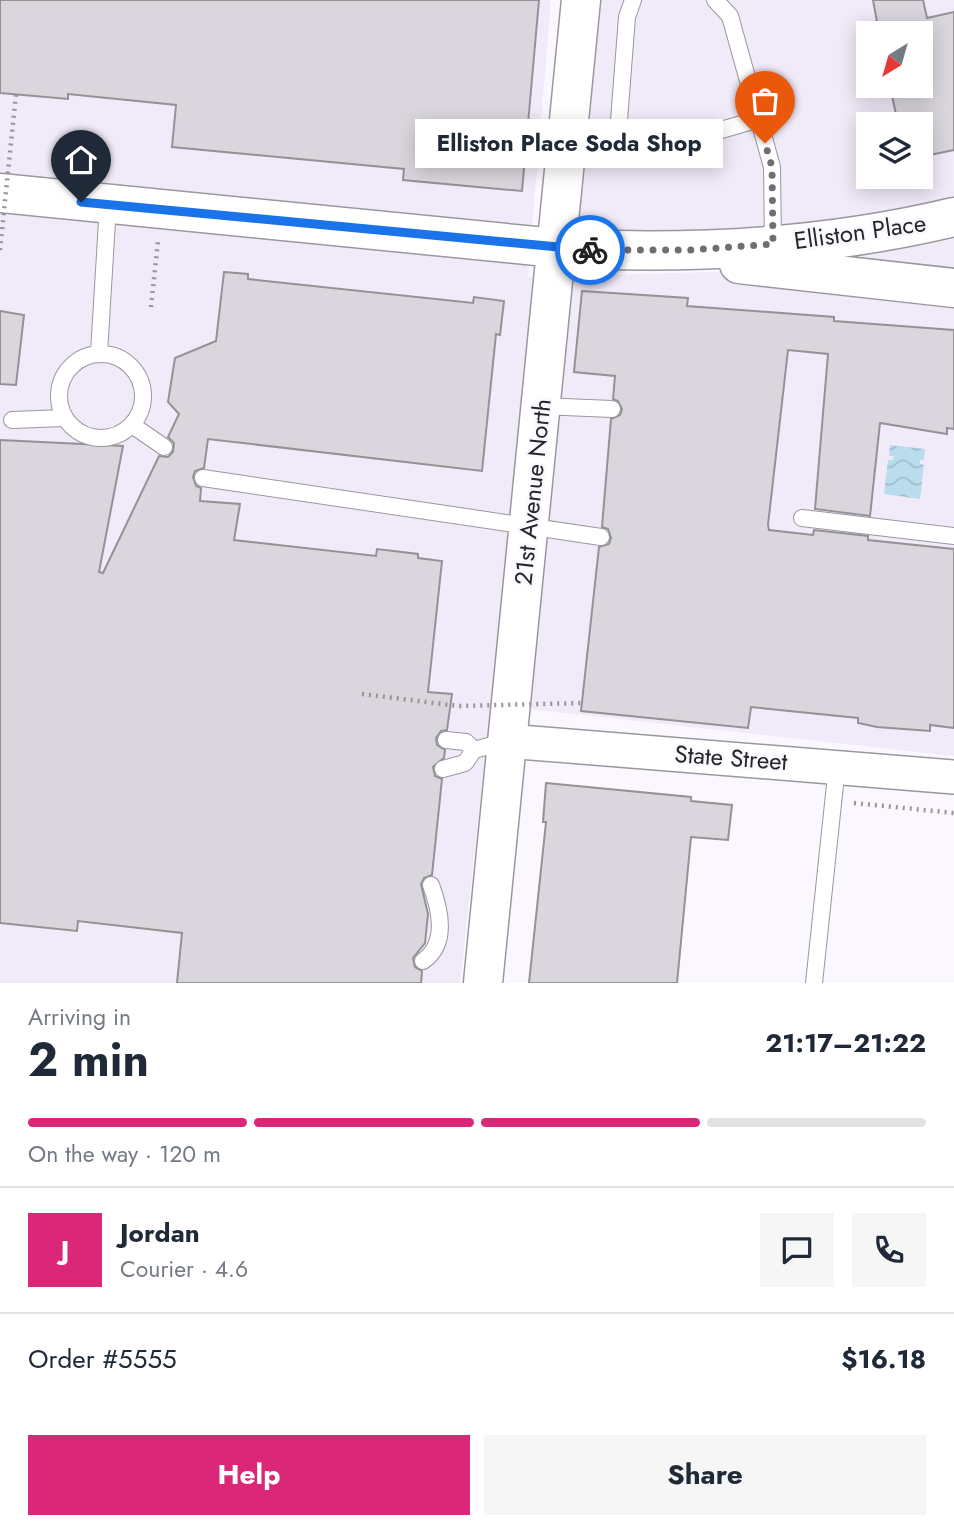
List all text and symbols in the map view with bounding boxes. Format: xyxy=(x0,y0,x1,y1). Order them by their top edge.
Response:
north arrow xyxy=(856,21,933,98)
map controls xyxy=(856,21,933,189)
pin xyxy=(735,71,795,143)
icon: bag xyxy=(746,82,784,120)
button: layers xyxy=(856,112,933,189)
callout: Elliston Place Soda Shop xyxy=(415,118,723,168)
text: Elliston Place Soda Shop xyxy=(436,126,702,160)
pin xyxy=(51,130,111,202)
icon: home xyxy=(62,141,100,179)
street label: Elliston Place xyxy=(792,205,928,258)
courier xyxy=(555,215,625,285)
icon: bike xyxy=(571,231,609,269)
street label: 21st Avenue North xyxy=(505,397,560,587)
street label: State Street xyxy=(673,736,789,779)
text: Arriving in xyxy=(28,1000,131,1034)
text: 21:17–21:22 xyxy=(765,1024,926,1062)
text: 2 min xyxy=(28,1027,149,1093)
text: On the way · 120 m xyxy=(28,1137,221,1171)
button: chat xyxy=(760,1213,834,1287)
button: phone xyxy=(852,1213,926,1287)
text: Jordan xyxy=(120,1214,200,1252)
text: J xyxy=(61,1231,69,1269)
text: Courier · 4.6 xyxy=(120,1252,248,1286)
text: Order #5555 xyxy=(28,1340,177,1378)
text: $16.18 xyxy=(841,1340,926,1378)
button: Help xyxy=(28,1435,470,1515)
button: Share xyxy=(484,1435,926,1515)

